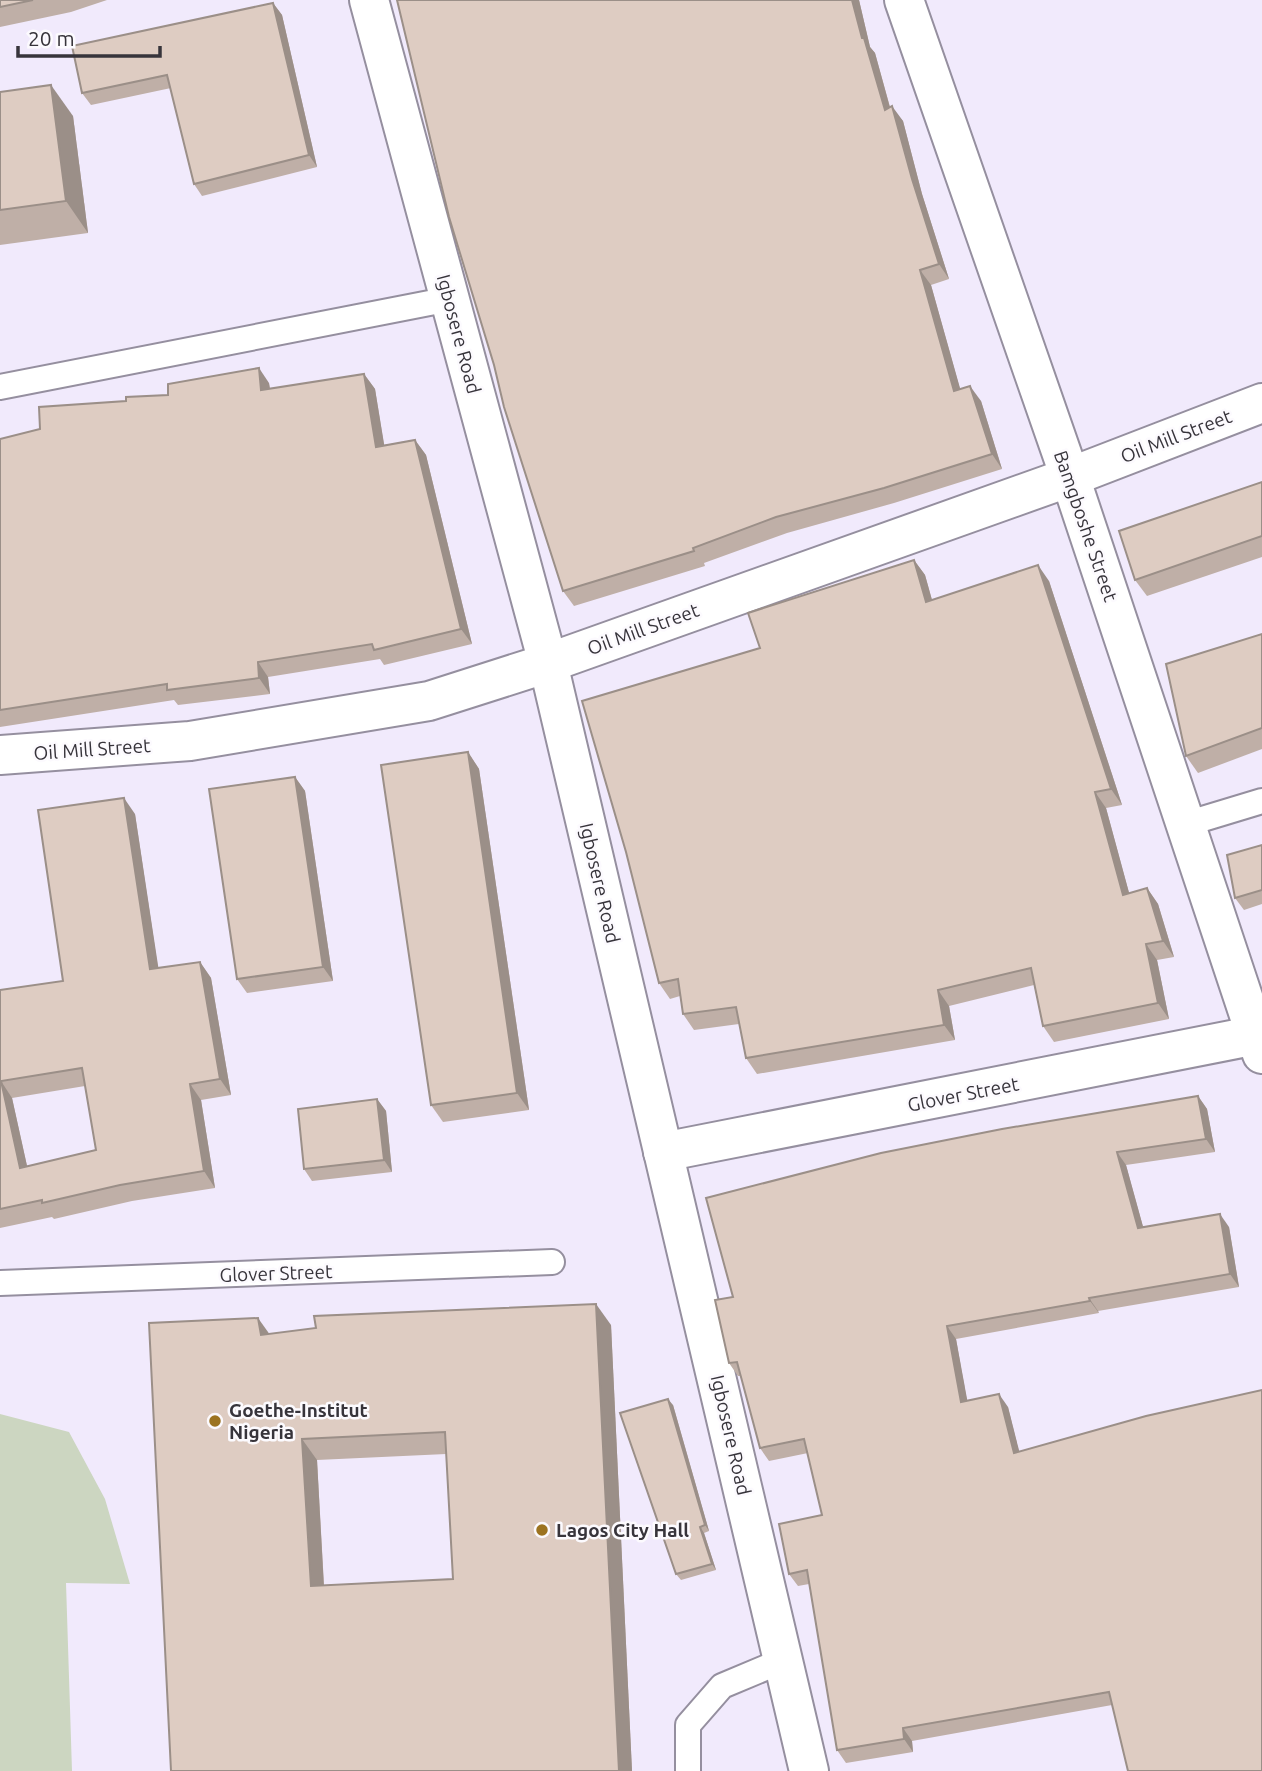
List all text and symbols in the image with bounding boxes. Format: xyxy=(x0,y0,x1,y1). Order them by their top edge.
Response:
scale bar xyxy=(18,14,159,58)
text: 20 m xyxy=(28,26,75,50)
street label: Igbosere Road xyxy=(433,272,485,396)
street label: Oil Mill Street xyxy=(1117,405,1235,467)
street label: Bamgboshe Street xyxy=(1050,448,1122,605)
street label: Oil Mill Street xyxy=(584,598,702,659)
street label: Oil Mill Street xyxy=(33,734,152,764)
street label: Igbosere Road xyxy=(575,821,625,945)
street label: Glover Street xyxy=(905,1072,1021,1116)
street label: Glover Street xyxy=(219,1260,333,1286)
street label: Igbosere Road xyxy=(706,1373,756,1497)
place label: Goethe-Institut Nigeria xyxy=(229,1399,368,1443)
marker: Goethe-Institut Nigeria xyxy=(207,1413,223,1429)
place label: Lagos City Hall xyxy=(556,1519,689,1541)
marker: Lagos City Hall xyxy=(534,1522,550,1538)

